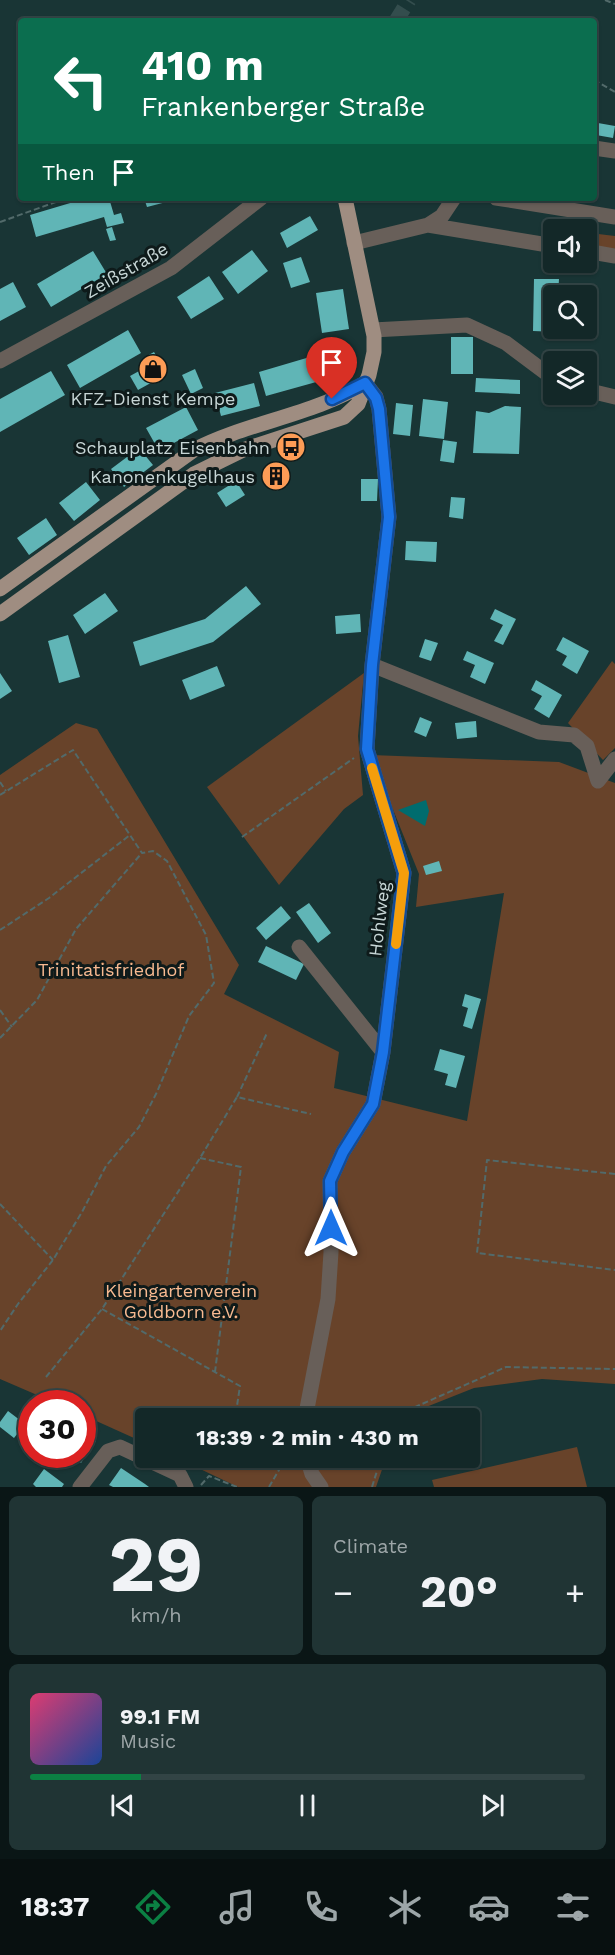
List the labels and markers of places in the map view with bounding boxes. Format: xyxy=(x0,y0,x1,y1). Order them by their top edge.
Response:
pin xyxy=(306,337,357,399)
shop icon: KFZ-Dienst Kempe xyxy=(137,353,169,385)
place label: KFZ-Dienst Kempe xyxy=(71,388,235,409)
bus stop icon: Schauplatz Eisenbahn xyxy=(275,431,307,463)
place label: Schauplatz Eisenbahn xyxy=(75,437,270,458)
building icon: Kanonenkugelhaus xyxy=(260,460,292,492)
place label: Kanonenkugelhaus xyxy=(90,466,255,487)

